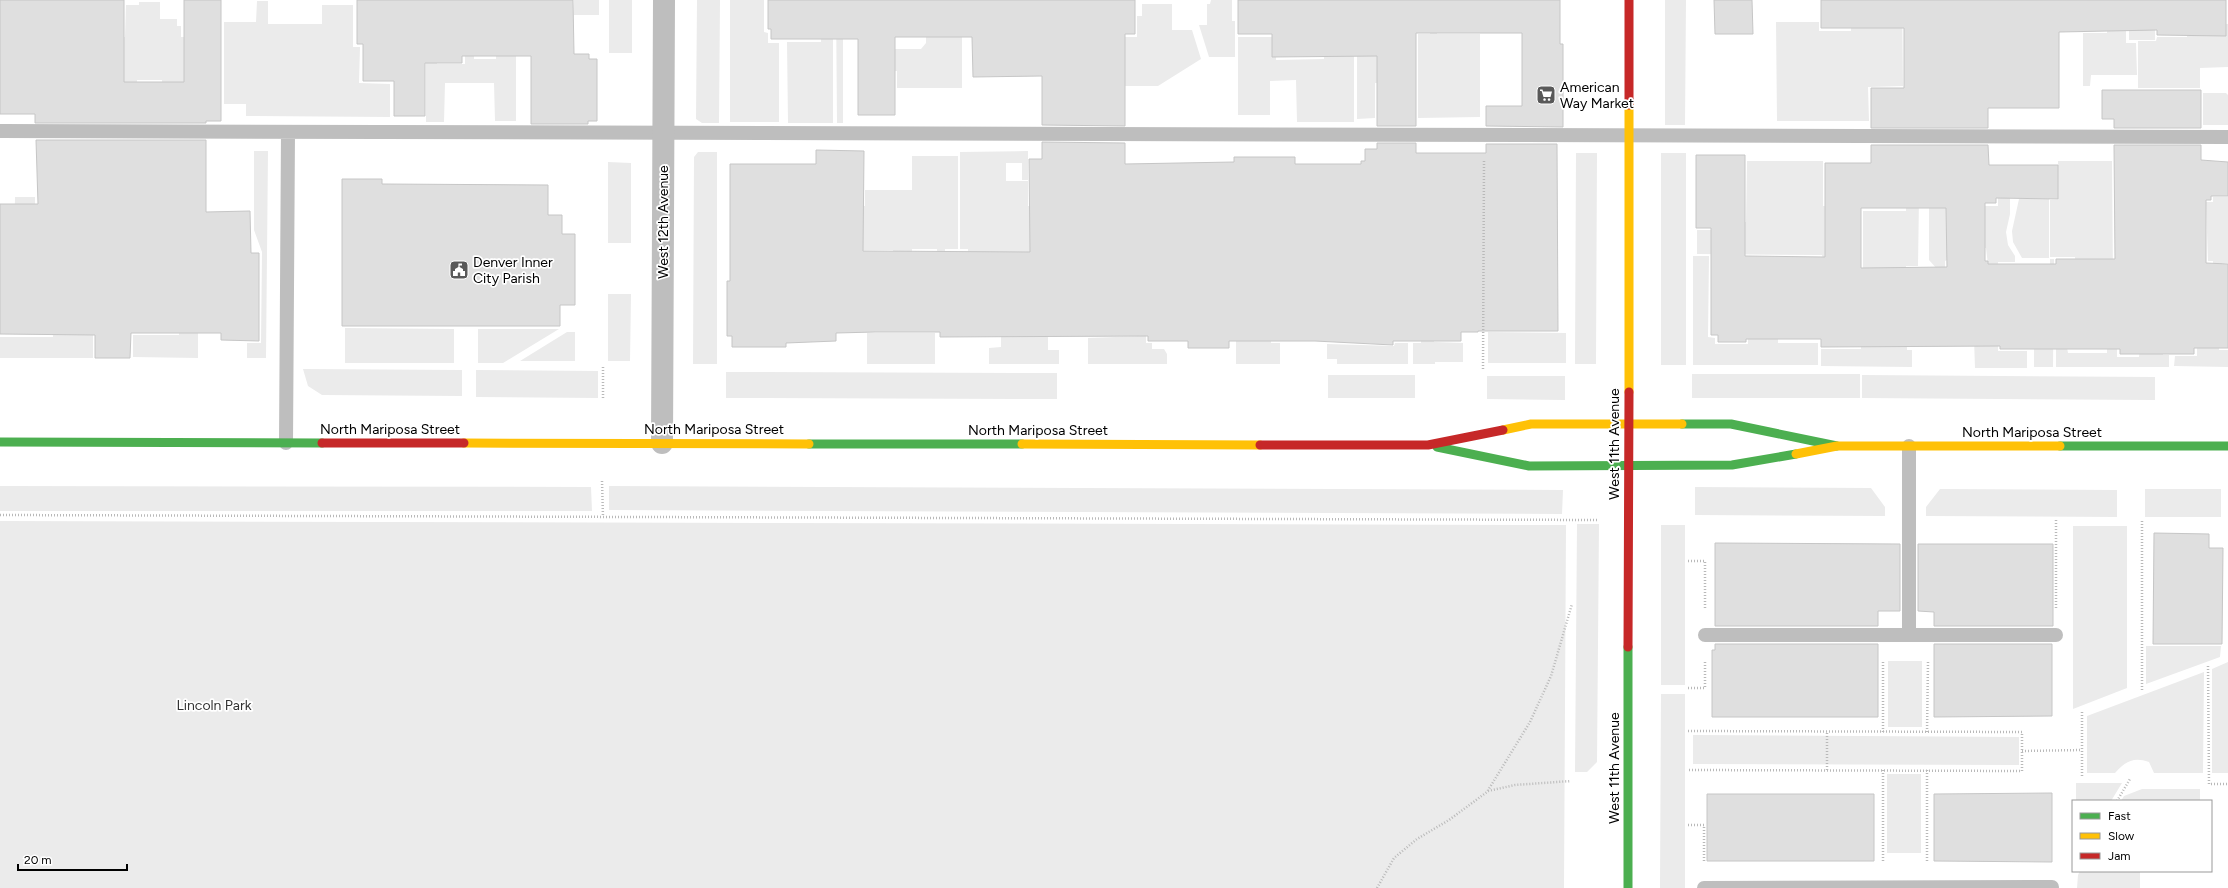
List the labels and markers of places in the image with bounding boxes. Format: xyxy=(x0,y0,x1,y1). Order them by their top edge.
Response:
place label: American Way Market xyxy=(1560,79,1634,112)
supermarket icon: American Way Market xyxy=(1535,84,1557,106)
place label: Denver Inner City Parish xyxy=(473,254,553,287)
public building icon: Denver Inner City Parish xyxy=(448,259,470,281)

